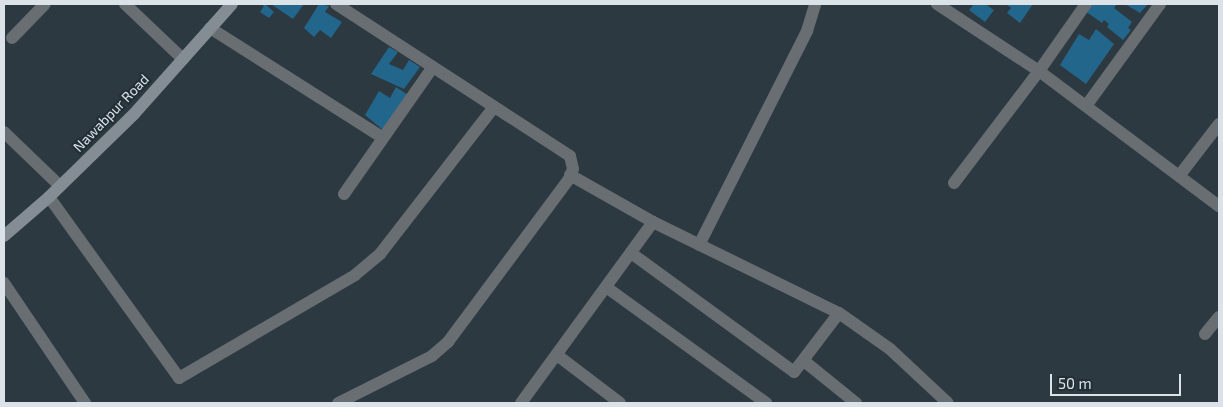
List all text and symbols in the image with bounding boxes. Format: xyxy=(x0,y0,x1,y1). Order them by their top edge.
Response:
street label: Nawabpur Road xyxy=(70,71,152,155)
scale bar xyxy=(1053,364,1184,396)
text: 50 m xyxy=(1058,374,1092,392)

